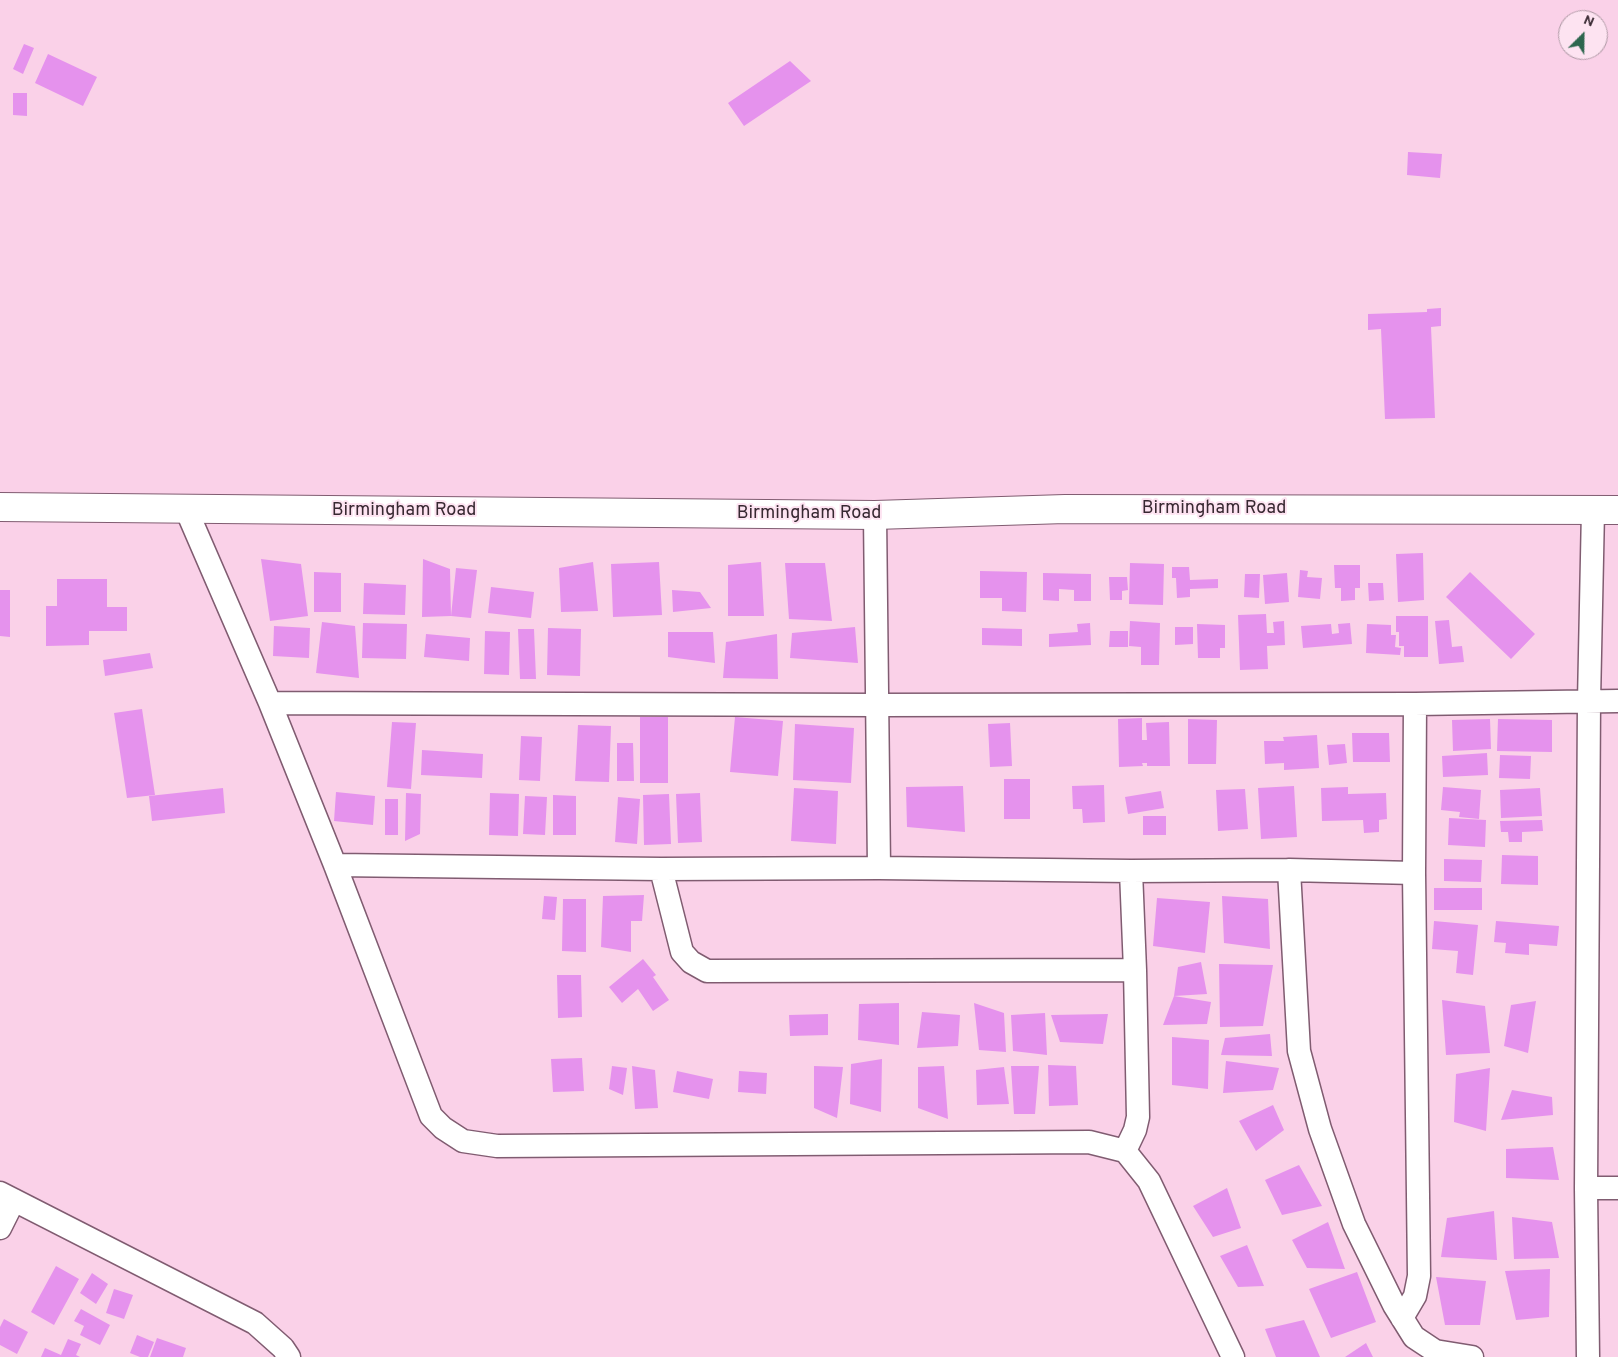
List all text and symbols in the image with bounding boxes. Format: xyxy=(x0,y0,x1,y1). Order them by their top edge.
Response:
north arrow xyxy=(1558,10,1608,60)
text: N xyxy=(1581,12,1597,31)
street label: Birmingham Road xyxy=(1142,498,1286,520)
street label: Birmingham Road xyxy=(332,500,476,522)
street label: Birmingham Road xyxy=(737,503,881,525)

